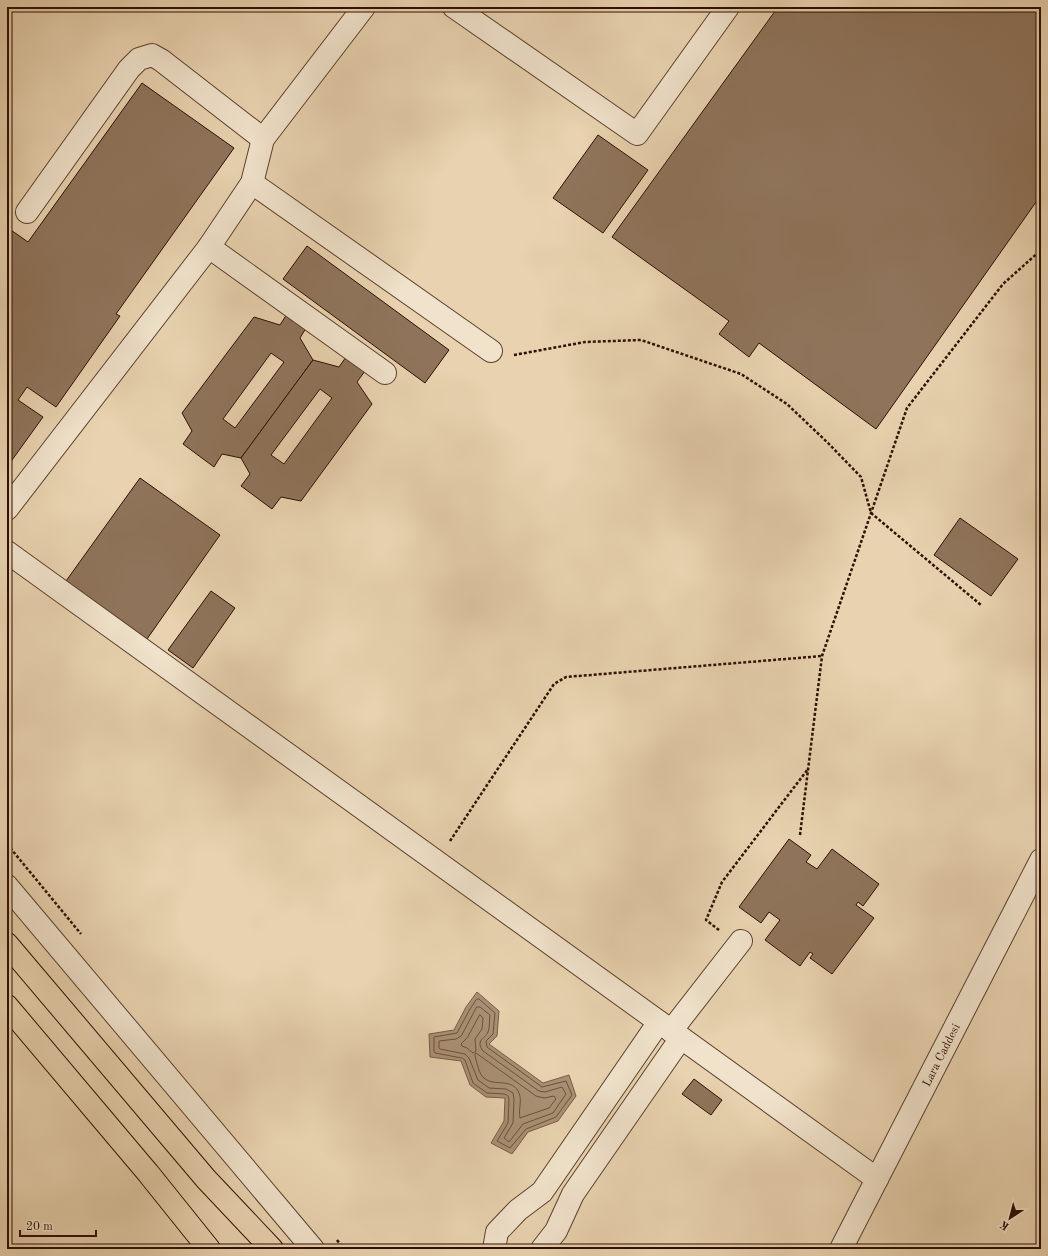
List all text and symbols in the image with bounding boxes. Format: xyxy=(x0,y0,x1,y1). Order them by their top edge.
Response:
street label: Lara Caddesi xyxy=(921,1022,963,1089)
north arrow xyxy=(990,1198,1030,1238)
scale bar xyxy=(20,1212,96,1238)
text: K xyxy=(998,1218,1012,1232)
text: 20 m xyxy=(26,1221,53,1233)

